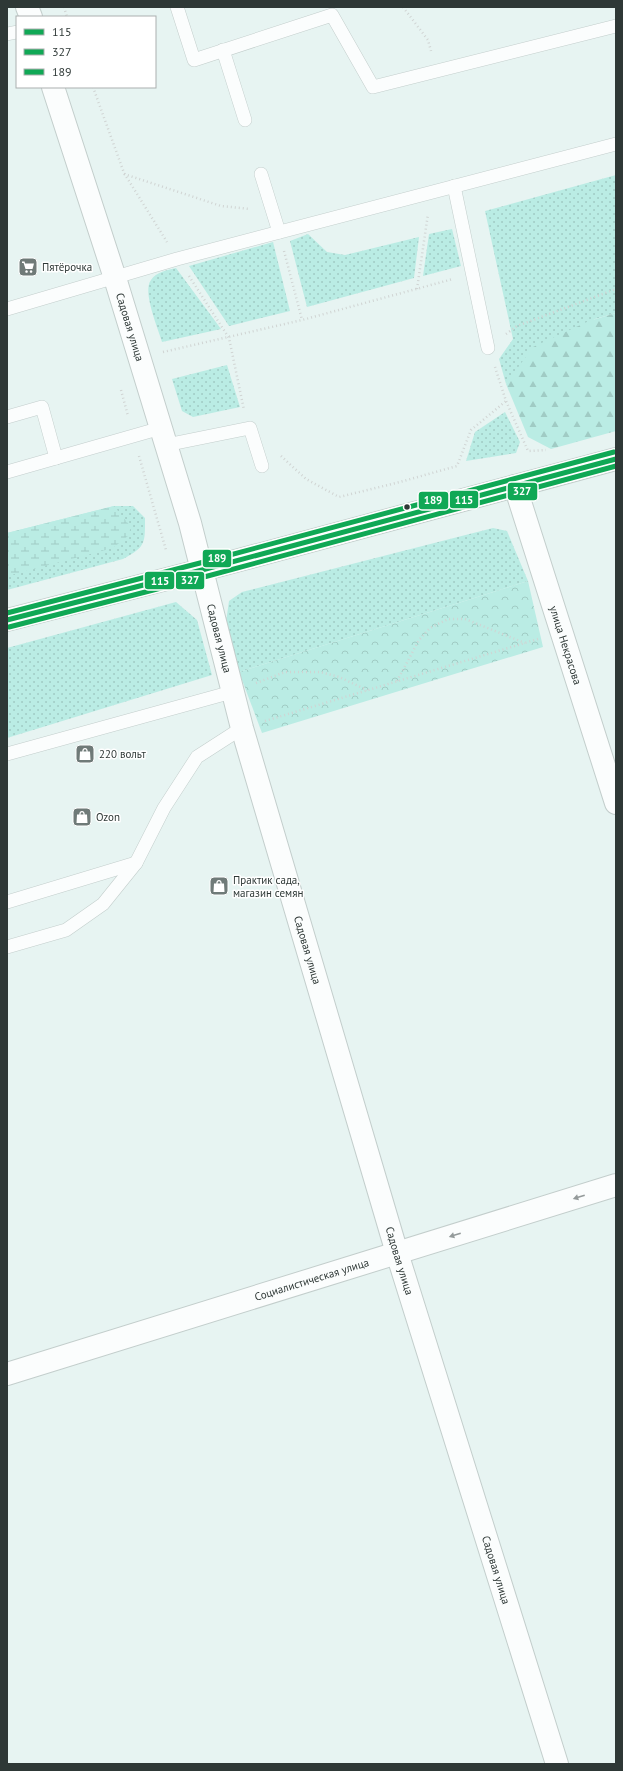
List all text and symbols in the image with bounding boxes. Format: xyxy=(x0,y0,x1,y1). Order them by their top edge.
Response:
legend xyxy=(16,16,156,88)
text: 115 xyxy=(52,24,72,39)
text: 327 xyxy=(52,44,72,59)
text: 189 xyxy=(52,64,72,79)
supermarket icon: Пятёрочка xyxy=(17,256,39,278)
place label: Пятёрочка xyxy=(42,260,92,274)
street label: Садовая улица xyxy=(113,291,147,363)
line badge: 327 xyxy=(507,482,538,501)
text: 327 xyxy=(513,484,531,498)
line badge: 115 xyxy=(449,490,479,509)
line badge: 189 xyxy=(418,491,449,510)
text: 189 xyxy=(424,493,442,507)
text: 115 xyxy=(455,493,473,507)
unlabelled marker xyxy=(402,502,412,512)
line badge: 189 xyxy=(202,549,232,568)
text: 189 xyxy=(208,551,226,565)
line badge: 115 xyxy=(144,571,175,590)
line badge: 327 xyxy=(175,571,205,590)
text: 327 xyxy=(181,573,199,587)
text: 115 xyxy=(151,574,169,588)
street label: Садовая улица xyxy=(204,602,235,674)
street label: улица Некрасова xyxy=(547,604,585,686)
shop icon: 220 вольт xyxy=(74,743,96,765)
place label: 220 вольт xyxy=(99,747,146,761)
shop icon: Ozon xyxy=(71,806,93,828)
place label: Ozon xyxy=(96,810,120,824)
place label: Практик сада, магазин семян xyxy=(233,873,303,900)
shop icon: Практик сада, магазин семян xyxy=(208,875,230,897)
street label: Садовая улица xyxy=(291,914,324,986)
one-way arrow xyxy=(572,1194,584,1200)
street label: Садовая улица xyxy=(383,1225,417,1297)
one-way arrow xyxy=(448,1233,460,1239)
street label: Социалистическая улица xyxy=(253,1255,371,1304)
street label: Садовая улица xyxy=(479,1534,513,1606)

